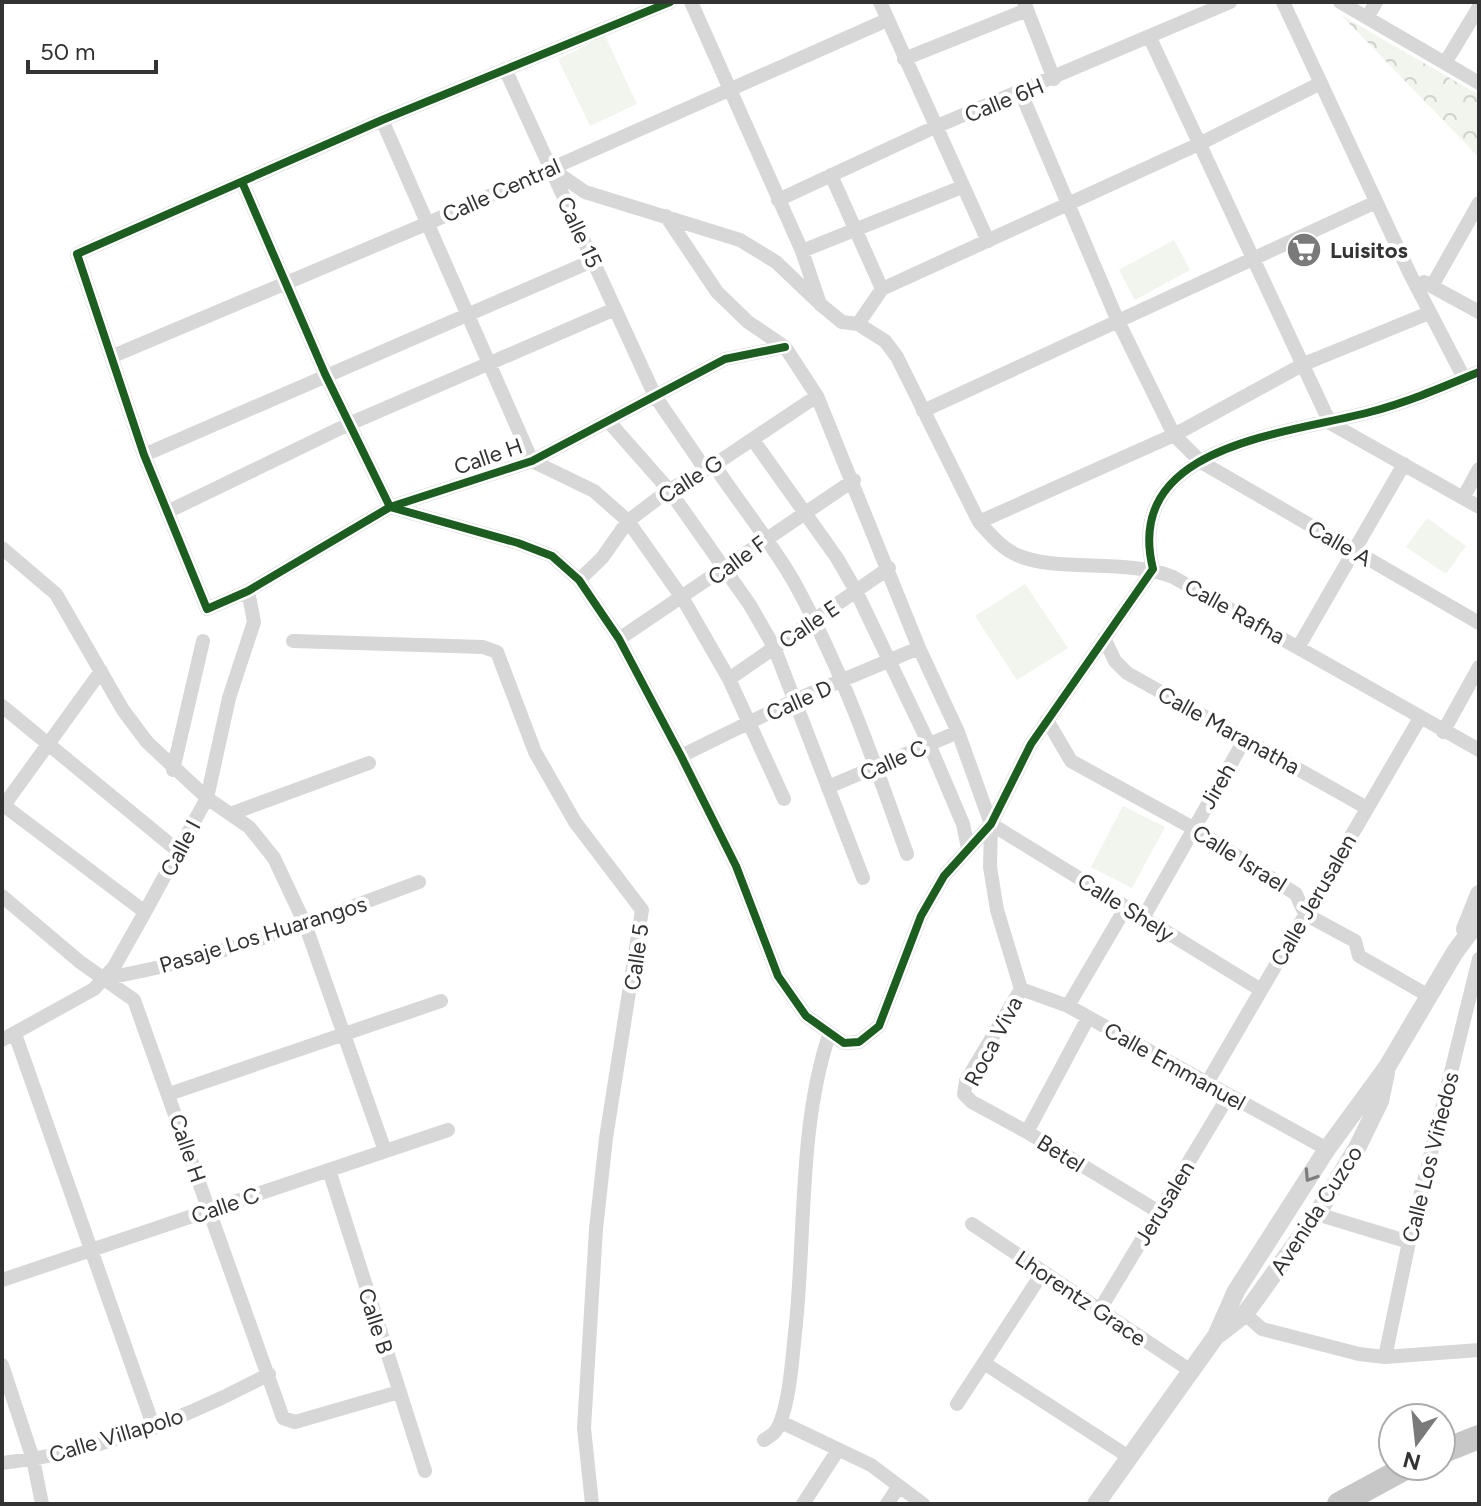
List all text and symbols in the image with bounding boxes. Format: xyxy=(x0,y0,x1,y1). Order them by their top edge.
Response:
scale bar xyxy=(28,24,156,74)
text: 50 m xyxy=(40,37,96,66)
street label: Calle 6H xyxy=(961,72,1048,129)
street label: Calle Central xyxy=(438,152,564,228)
street label: Calle 15 xyxy=(551,192,608,272)
supermarket icon: Luisitos xyxy=(1285,231,1323,269)
place label: Luisitos xyxy=(1330,237,1408,264)
street label: Calle H xyxy=(450,432,526,481)
street label: Calle G xyxy=(653,449,727,510)
street label: Calle A xyxy=(1303,514,1377,572)
street label: Calle F xyxy=(703,530,772,591)
street label: Calle Rafha xyxy=(1180,573,1290,650)
street label: Calle E xyxy=(774,594,845,654)
street label: Calle D xyxy=(762,674,836,727)
street label: Calle Maranatha xyxy=(1153,680,1304,781)
street label: Calle C xyxy=(856,734,931,787)
street label: Jireh xyxy=(1194,759,1241,814)
street label: Calle I xyxy=(154,815,206,881)
street label: Calle Israel xyxy=(1188,819,1292,898)
street label: Calle Jerusalen xyxy=(1265,829,1362,971)
street label: Calle Shely xyxy=(1073,867,1179,948)
street label: Pasaje Los Huarangos xyxy=(156,890,370,979)
street label: Calle 5 xyxy=(618,922,655,992)
street label: Roca Viva xyxy=(959,992,1028,1091)
street label: Calle Emmanuel xyxy=(1099,1016,1250,1116)
street label: Calle Los Viñedos xyxy=(1396,1069,1465,1245)
street label: Calle H xyxy=(163,1110,212,1186)
street label: Betel xyxy=(1032,1129,1089,1178)
street label: Avenida Cuzco xyxy=(1265,1141,1368,1280)
street label: Jerusalen xyxy=(1129,1156,1200,1250)
one-way arrow xyxy=(1304,1167,1319,1182)
street label: Calle C xyxy=(188,1181,263,1230)
street label: Lhorentz Grace xyxy=(1010,1245,1151,1352)
street label: Calle B xyxy=(352,1285,399,1357)
street label: Calle Villapolo xyxy=(46,1402,186,1469)
north arrow xyxy=(1377,1402,1457,1482)
text: N xyxy=(1400,1446,1424,1476)

